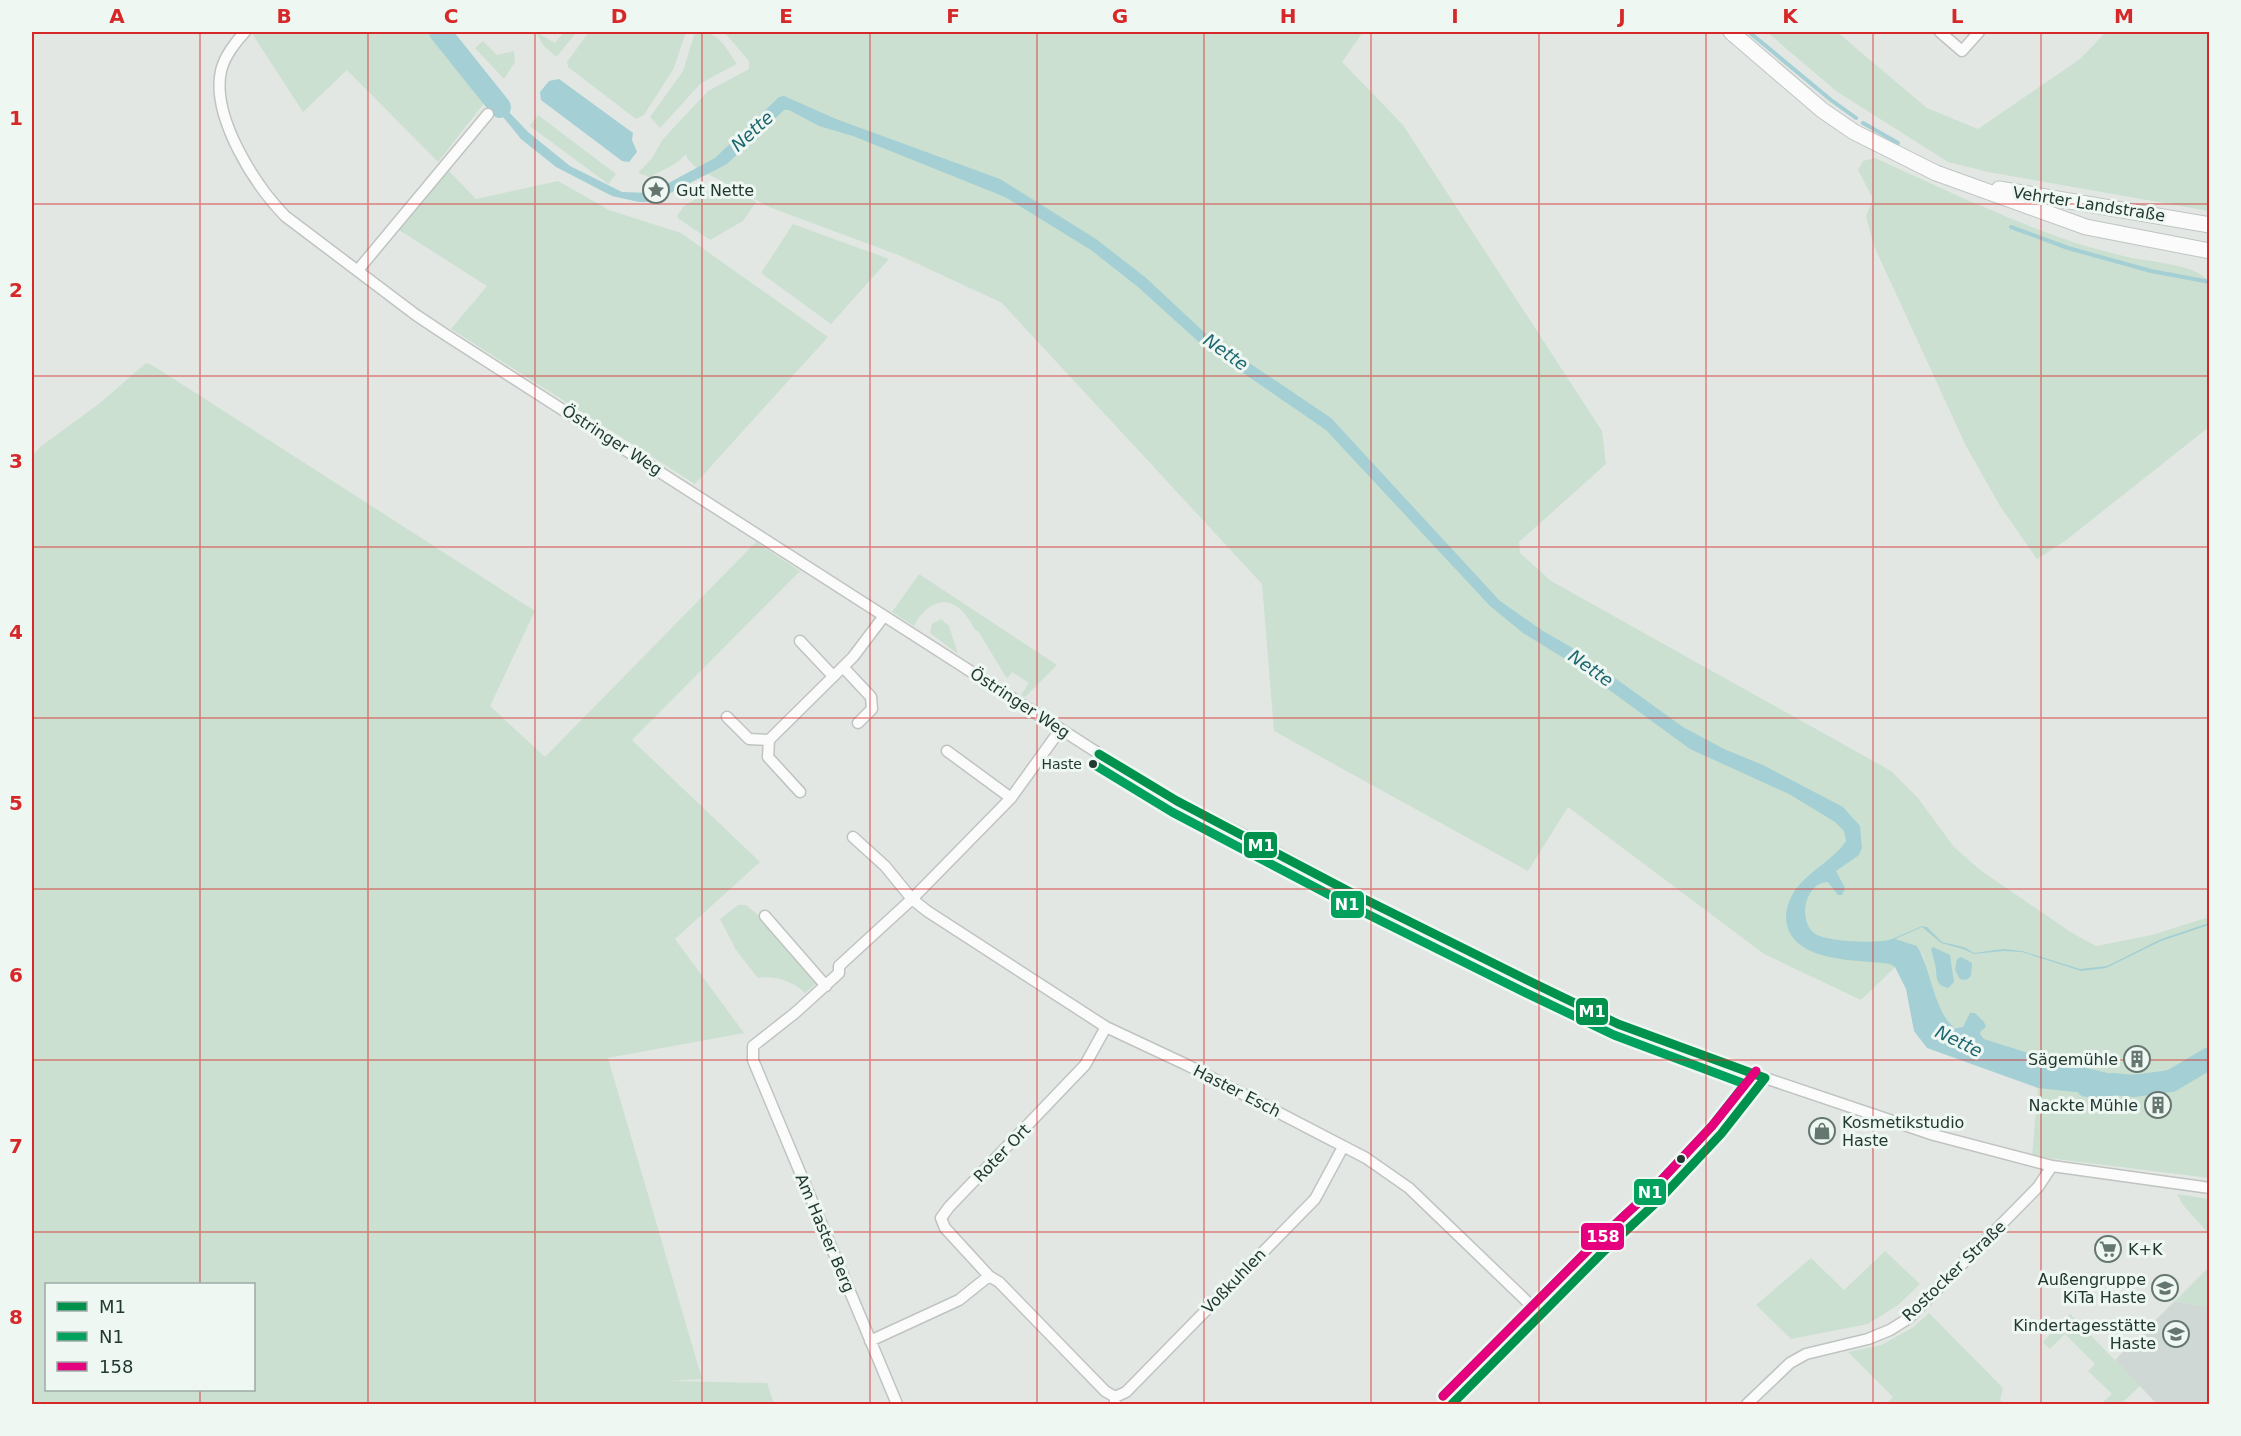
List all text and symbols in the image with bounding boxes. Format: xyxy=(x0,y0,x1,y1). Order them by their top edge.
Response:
text: A xyxy=(109,4,125,28)
text: B xyxy=(276,4,292,28)
text: C xyxy=(444,4,458,28)
text: D xyxy=(611,4,627,28)
text: E xyxy=(779,4,793,28)
text: F xyxy=(946,4,960,28)
text: G xyxy=(1112,4,1128,28)
text: H xyxy=(1280,4,1296,28)
text: I xyxy=(1451,4,1459,28)
text: J xyxy=(1616,4,1626,28)
text: K xyxy=(1782,4,1799,28)
text: L xyxy=(1951,4,1964,28)
text: M xyxy=(2114,4,2134,28)
text: 1 xyxy=(9,106,23,130)
water label: Nette xyxy=(726,107,778,155)
place icon: Gut Nette xyxy=(641,175,671,205)
place label: Gut Nette xyxy=(676,181,754,200)
street label: Vehrter Landstraße xyxy=(2011,183,2167,225)
text: 2 xyxy=(9,278,23,302)
water label: Nette xyxy=(1200,329,1252,375)
street label: Östringer Weg xyxy=(559,401,665,479)
text: 3 xyxy=(9,449,23,473)
text: 4 xyxy=(9,620,23,644)
water label: Nette xyxy=(1565,645,1617,691)
street label: Östringer Weg xyxy=(967,664,1073,742)
place label: Haste xyxy=(1041,756,1082,772)
marker: Haste xyxy=(1087,758,1099,770)
text: 5 xyxy=(9,791,23,815)
line badge: M1 xyxy=(1243,831,1278,859)
text: M1 xyxy=(1247,836,1275,855)
line badge: N1 xyxy=(1330,890,1365,919)
text: N1 xyxy=(1335,895,1359,914)
text: 6 xyxy=(9,963,23,987)
line badge: M1 xyxy=(1575,997,1609,1026)
text: M1 xyxy=(1578,1002,1606,1021)
water label: Nette xyxy=(1932,1021,1986,1061)
building icon: Sägemühle xyxy=(2122,1044,2152,1074)
place label: Sägemühle xyxy=(2028,1050,2118,1069)
street label: Haster Esch xyxy=(1190,1061,1284,1121)
building icon: Nackte Mühle xyxy=(2143,1090,2173,1120)
place label: Nackte Mühle xyxy=(2029,1096,2138,1115)
place label: Kosmetikstudio Haste xyxy=(1842,1113,1964,1150)
shop icon: Kosmetikstudio Haste xyxy=(1807,1116,1837,1146)
street label: Roter Ort xyxy=(970,1120,1034,1186)
text: 7 xyxy=(9,1134,23,1158)
unlabelled marker xyxy=(1675,1153,1687,1165)
street label: Am Haster Berg xyxy=(791,1171,859,1295)
line badge: N1 xyxy=(1633,1178,1667,1206)
text: N1 xyxy=(1638,1183,1662,1202)
street label: Rostocker Straße xyxy=(1898,1217,2010,1325)
line badge: 158 xyxy=(1580,1222,1625,1251)
text: 158 xyxy=(1586,1227,1620,1246)
supermarket icon: K+K xyxy=(2093,1234,2123,1264)
place label: K+K xyxy=(2128,1240,2163,1259)
street label: Voßkuhlen xyxy=(1198,1245,1270,1317)
place label: Außengruppe KiTa Haste xyxy=(2038,1270,2146,1307)
school or university icon: Außengruppe KiTa Haste xyxy=(2150,1273,2180,1303)
legend xyxy=(45,1283,255,1391)
text: M1 xyxy=(99,1296,126,1317)
text: 8 xyxy=(9,1305,23,1329)
place label: Kindertagesstätte Haste xyxy=(2013,1316,2156,1353)
school or university icon: Kindertagesstätte Haste xyxy=(2161,1319,2191,1349)
text: N1 xyxy=(99,1326,124,1347)
text: 158 xyxy=(99,1356,133,1377)

